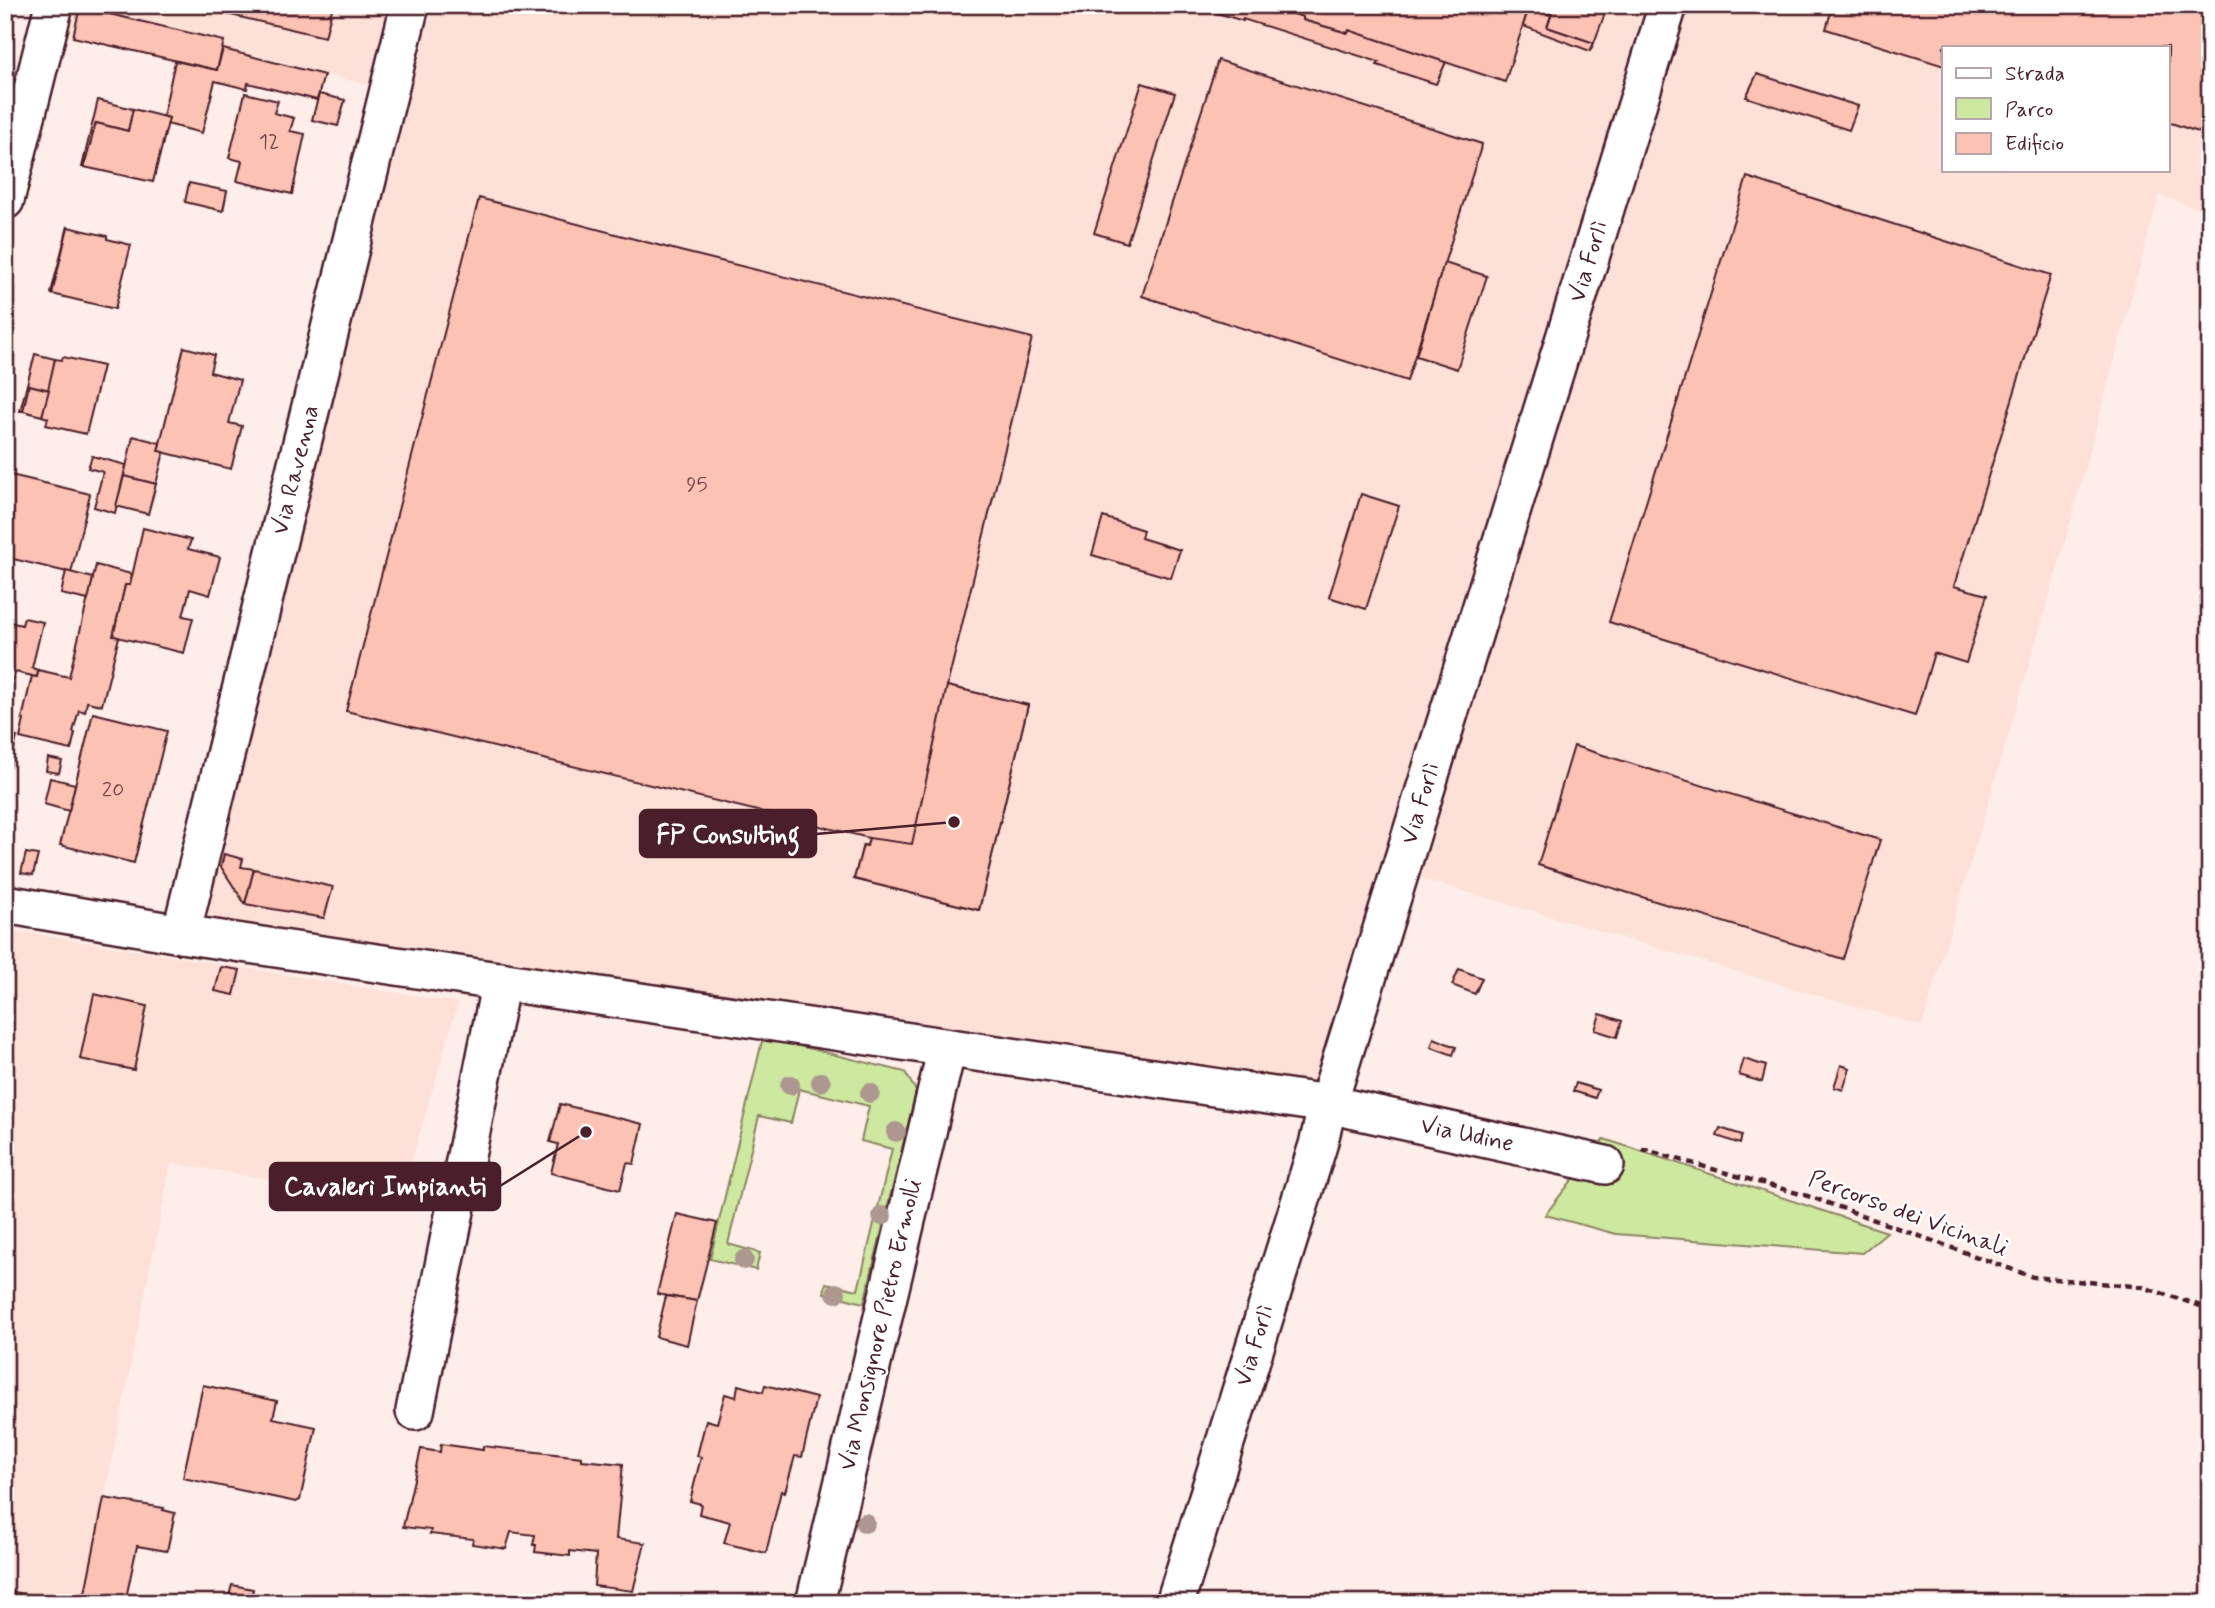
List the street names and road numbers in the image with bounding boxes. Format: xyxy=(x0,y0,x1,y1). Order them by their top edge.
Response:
street label: Via Forlì xyxy=(1562,218,1616,306)
street label: Via Ravenna xyxy=(265,402,327,538)
street label: Via Forlì xyxy=(1394,760,1448,848)
street label: Via Udine xyxy=(1418,1110,1516,1160)
street label: Percorso dei Vicinali xyxy=(1804,1164,2012,1264)
street label: Via Monsignore Pietro Ermolli xyxy=(832,1176,930,1474)
street label: Via Forlì xyxy=(1228,1302,1282,1390)

